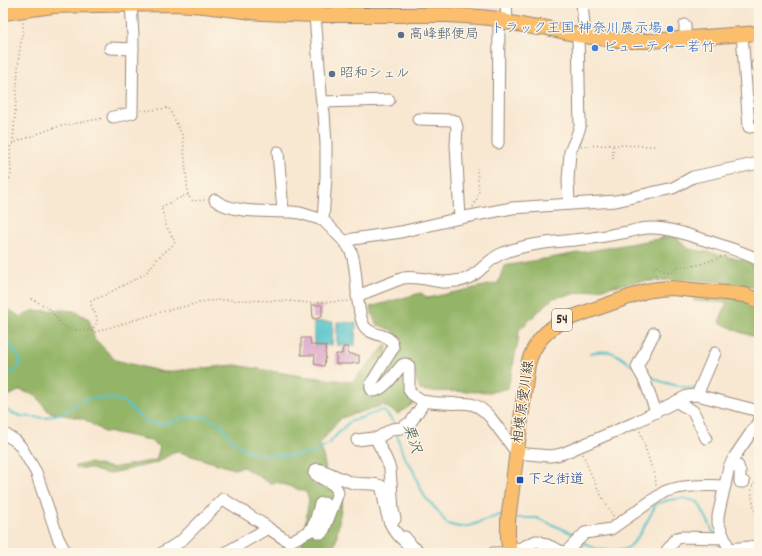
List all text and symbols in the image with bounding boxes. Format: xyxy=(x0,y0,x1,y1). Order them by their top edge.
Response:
place label: トラック王国 神奈川展示場 xyxy=(491,19,662,39)
marker: トラック王国 神奈川展示場 xyxy=(665,24,675,34)
place label: 高峰郵便局 xyxy=(409,25,479,45)
marker: 高峰郵便局 xyxy=(396,30,406,40)
place label: ビューティー若竹 xyxy=(603,38,715,58)
marker: ビューティー若竹 xyxy=(590,43,600,53)
place label: 昭和シェル xyxy=(340,64,410,84)
marker: 昭和シェル xyxy=(327,69,337,79)
road number: 54 xyxy=(552,309,572,331)
street label: 相模原愛川線 xyxy=(508,359,540,445)
water label: 栗沢 xyxy=(396,421,426,458)
place label: 下之街道 xyxy=(528,470,584,490)
marker: 下之街道 xyxy=(515,475,525,485)

